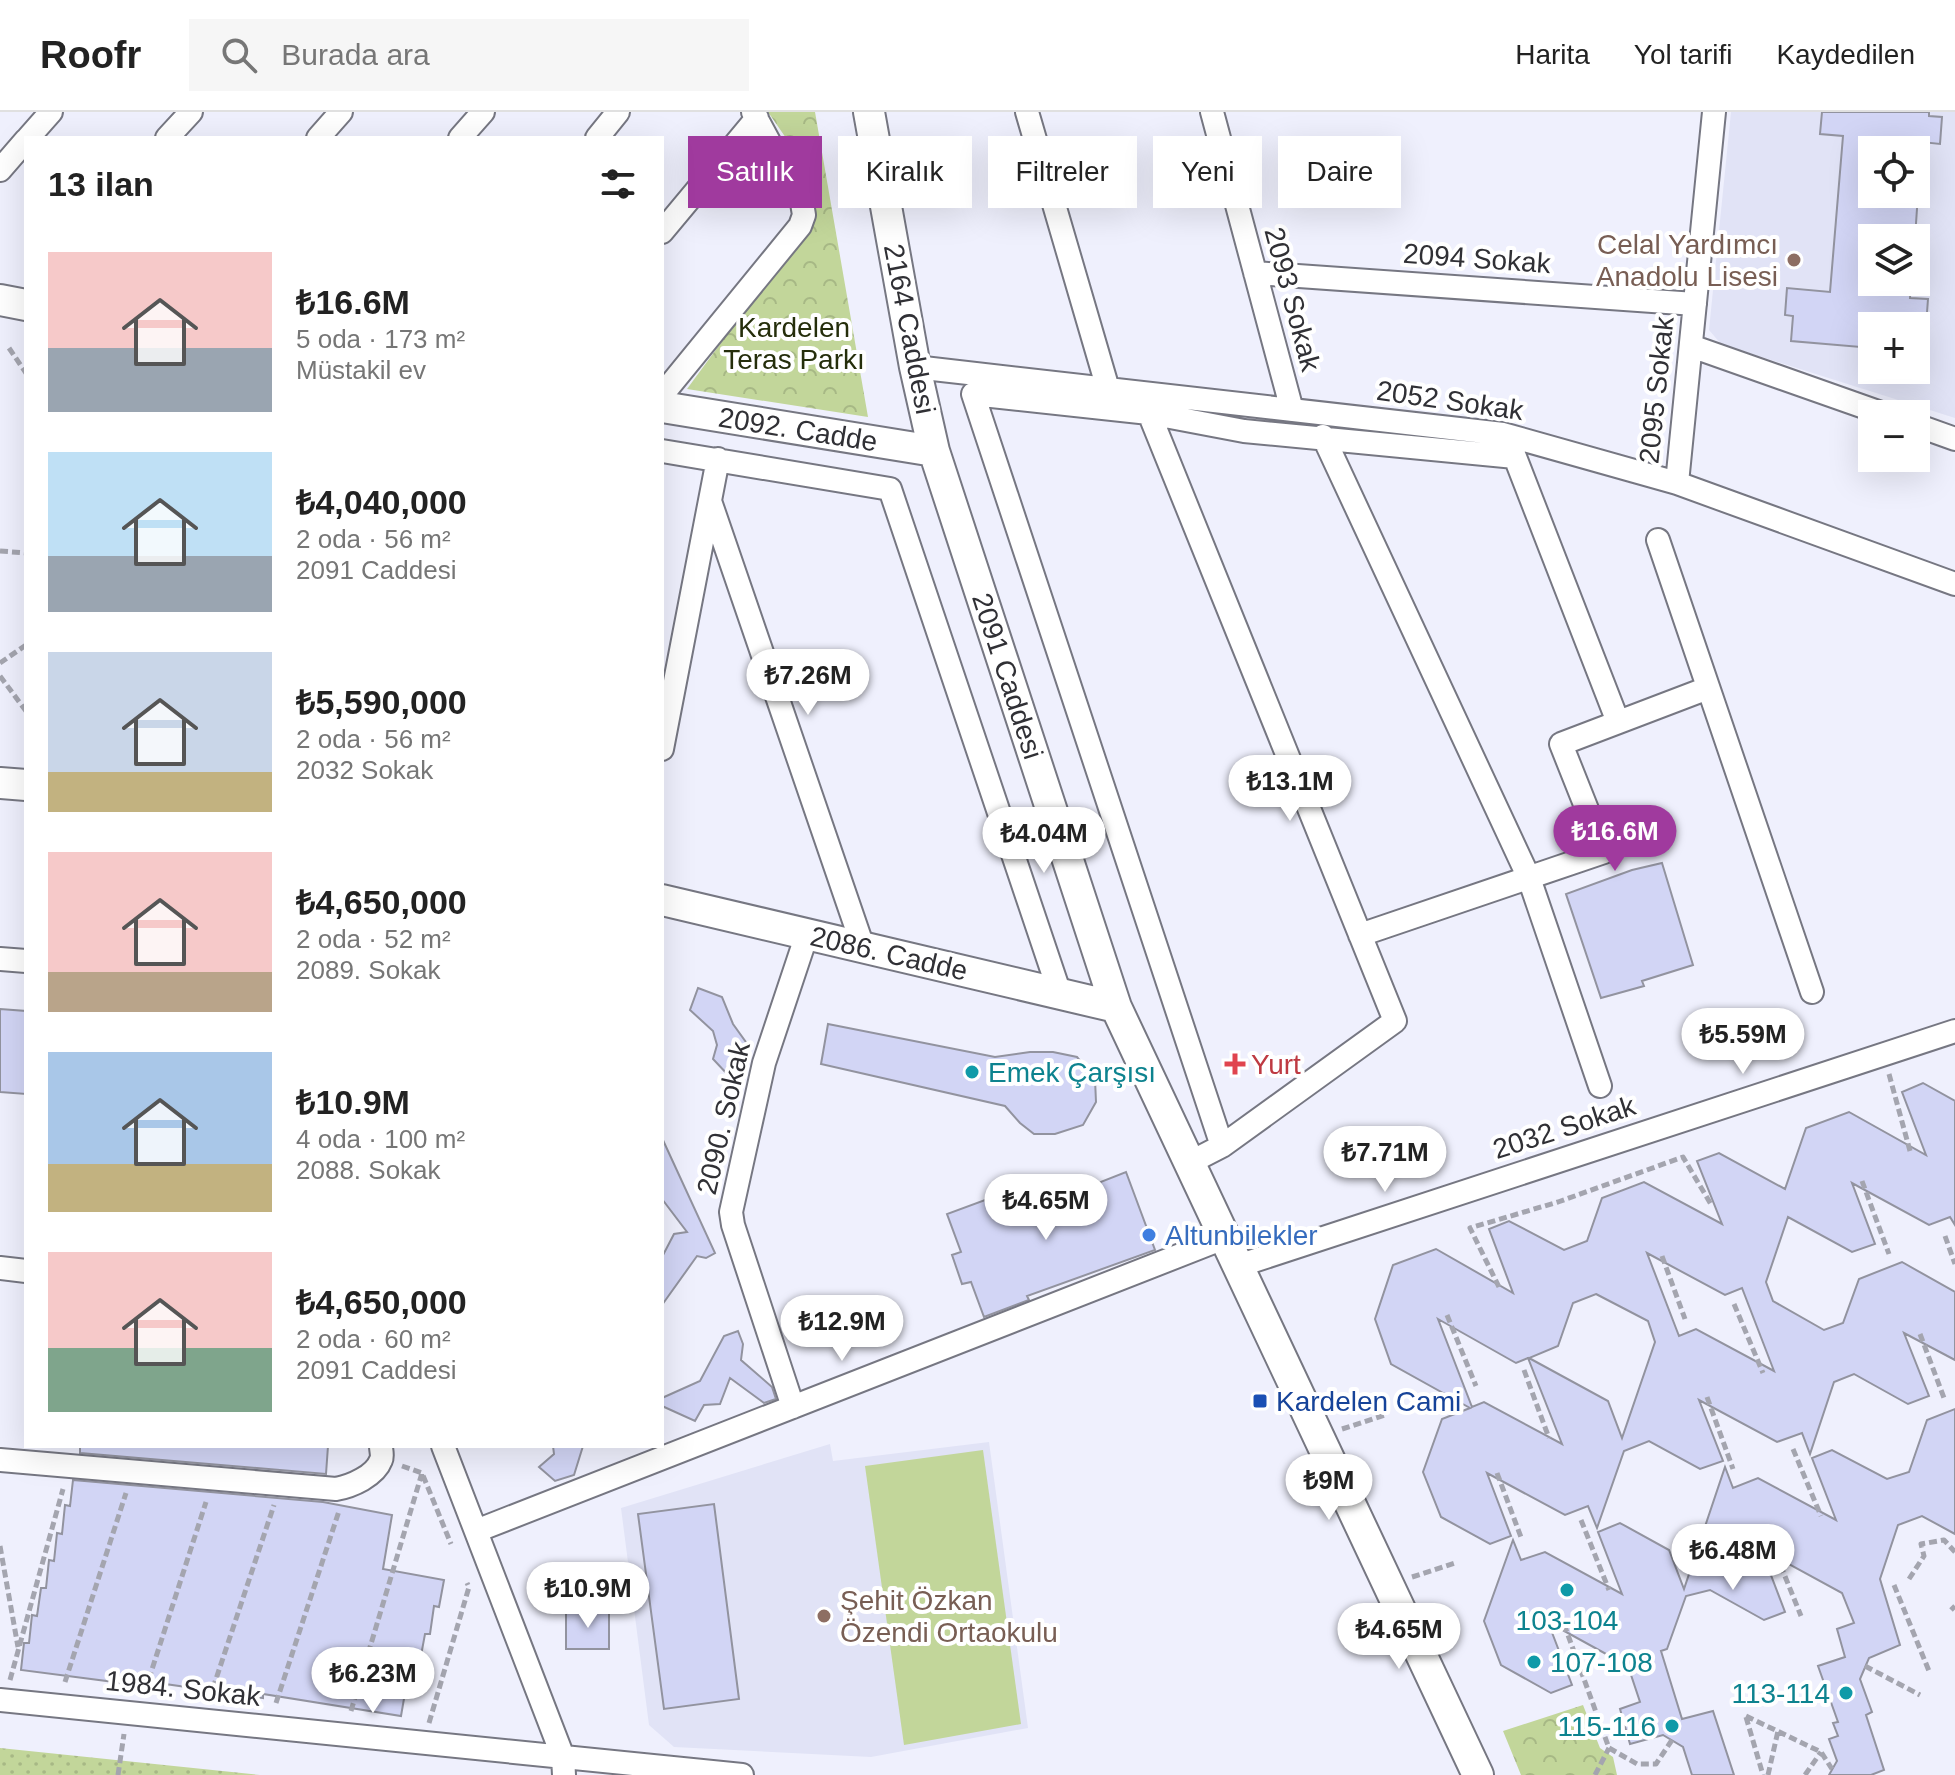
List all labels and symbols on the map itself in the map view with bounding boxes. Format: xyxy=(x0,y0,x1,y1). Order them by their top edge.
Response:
street label: 2093 Sokak xyxy=(1258,224,1327,376)
place label: Celal Yardımcı Anadolu Lisesi xyxy=(1596,229,1778,292)
street label: 2094 Sokak xyxy=(1402,238,1553,279)
street label: 2164 Caddesi xyxy=(878,241,941,417)
marker: Celal Yardımcı Anadolu Lisesi xyxy=(1785,251,1803,269)
park label: Kardelen Teras Parkı xyxy=(723,312,865,375)
street label: 2095 Sokak xyxy=(1633,314,1680,465)
street label: 2052 Sokak xyxy=(1375,375,1526,426)
street label: 2092. Cadde xyxy=(716,402,880,457)
street label: 2091 Caddesi xyxy=(966,589,1049,763)
pin: ₺7.26M xyxy=(743,649,873,717)
pin: ₺13.1M xyxy=(1225,755,1355,823)
pin: ₺16.6M xyxy=(1550,805,1680,873)
pin: ₺4.04M xyxy=(979,807,1109,875)
street label: 2086. Cadde xyxy=(807,920,970,987)
pin: ₺5.59M xyxy=(1678,1008,1808,1076)
street label: 2090. Sokak xyxy=(691,1038,756,1197)
place label: Yurt xyxy=(1251,1049,1301,1080)
marker: Yurt xyxy=(1226,1055,1244,1073)
place label: Emek Çarşısı xyxy=(988,1057,1156,1088)
marker: Emek Çarşısı xyxy=(963,1063,981,1081)
street label: 2032 Sokak xyxy=(1489,1090,1640,1165)
pin: ₺7.71M xyxy=(1320,1126,1450,1194)
pin: ₺4.65M xyxy=(981,1174,1111,1242)
place label: Altunbilekler xyxy=(1165,1220,1318,1251)
marker: Altunbilekler xyxy=(1140,1226,1158,1244)
pin: ₺12.9M xyxy=(777,1295,907,1363)
place label: Kardelen Cami xyxy=(1276,1386,1461,1417)
marker: Kardelen Cami xyxy=(1251,1392,1269,1410)
pin: ₺9M xyxy=(1290,1454,1368,1522)
pin: ₺6.48M xyxy=(1668,1524,1798,1592)
pin: ₺10.9M xyxy=(523,1562,653,1630)
marker: 103-104 xyxy=(1558,1581,1576,1599)
place label: Şehit Özkan Özendi Ortaokulu xyxy=(840,1585,1058,1648)
pin: ₺4.65M xyxy=(1334,1603,1464,1671)
place label: 103-104 xyxy=(1516,1605,1618,1636)
marker: Şehit Özkan Özendi Ortaokulu xyxy=(815,1607,833,1625)
pin: ₺6.23M xyxy=(308,1647,438,1715)
place label: 107-108 xyxy=(1550,1647,1653,1678)
marker: 107-108 xyxy=(1525,1653,1543,1671)
street label: 1984. Sokak xyxy=(104,1665,263,1712)
place label: 113-114 xyxy=(1731,1678,1830,1709)
marker: 113-114 xyxy=(1837,1684,1855,1702)
place label: 115-116 xyxy=(1557,1711,1656,1742)
marker: 115-116 xyxy=(1663,1717,1681,1735)

